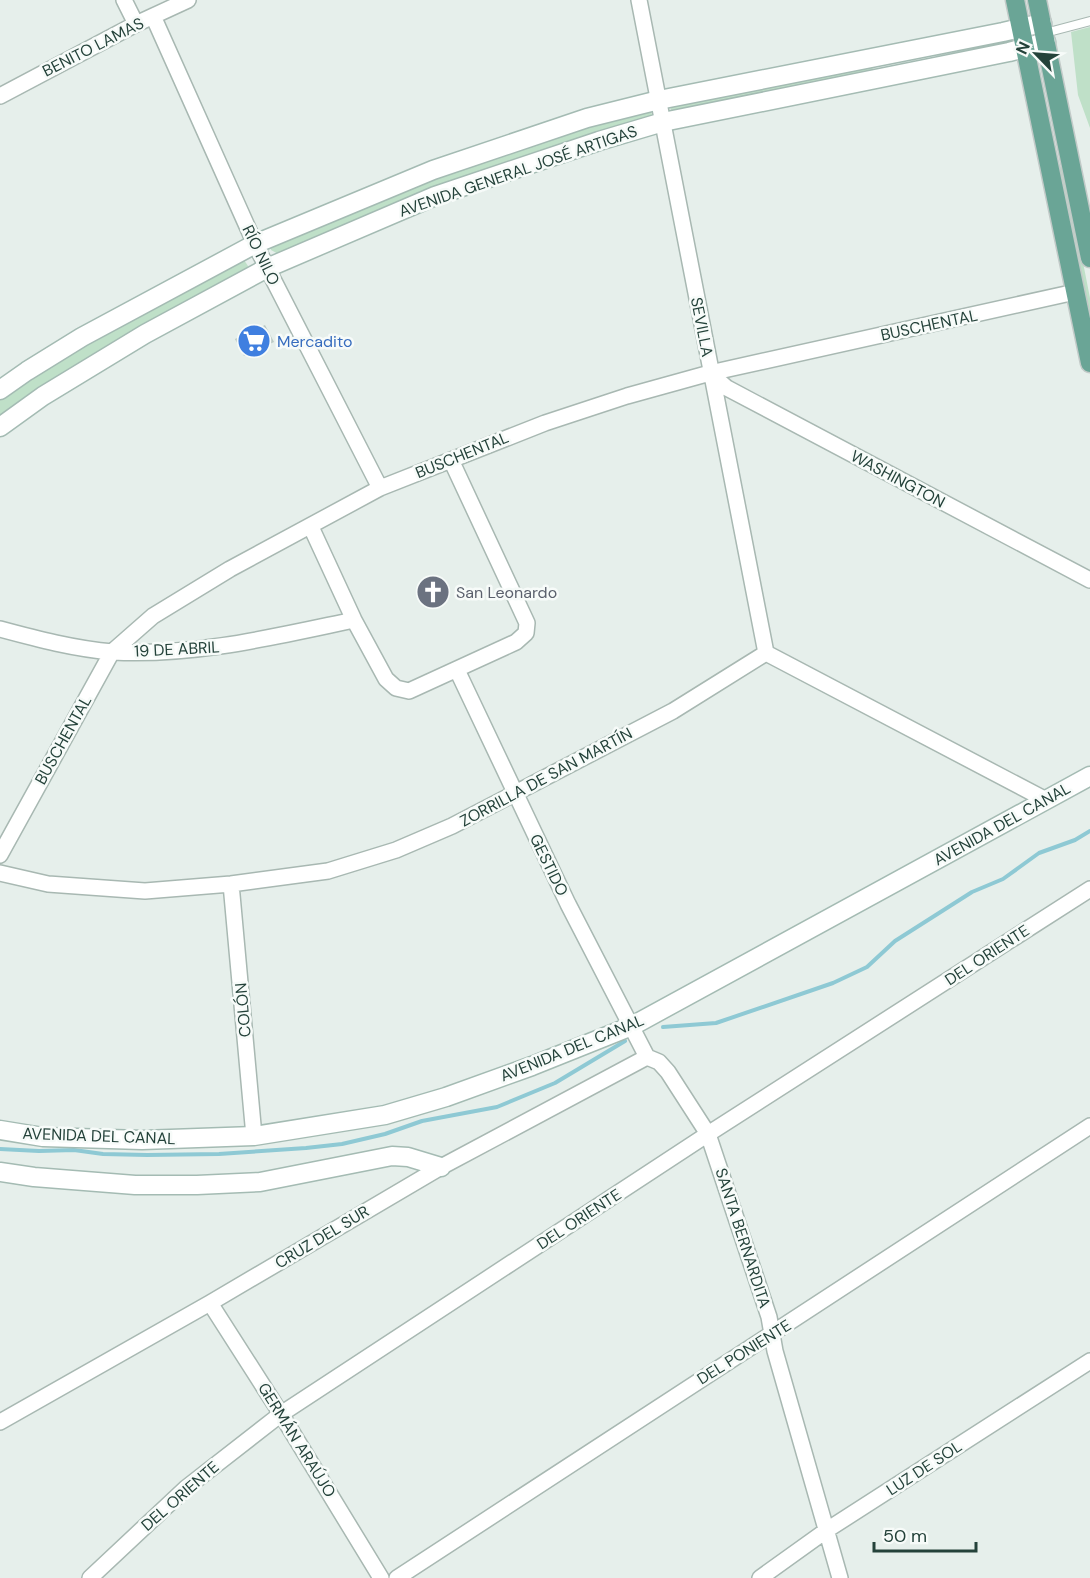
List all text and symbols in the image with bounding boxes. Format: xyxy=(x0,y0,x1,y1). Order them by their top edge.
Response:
street label: BENITO LAMAS xyxy=(39,12,147,82)
north arrow xyxy=(1006,24,1066,84)
text: N xyxy=(1011,38,1035,58)
street label: AVENIDA GENERAL JOSÉ ARTIGAS xyxy=(396,120,640,222)
street label: RÍO NILO xyxy=(237,221,285,289)
street label: SEVILLA xyxy=(686,295,718,359)
street label: BUSCHENTAL xyxy=(879,304,979,346)
supermarket icon: Mercadito xyxy=(236,323,272,359)
place label: Mercadito xyxy=(277,331,352,352)
street label: BUSCHENTAL xyxy=(412,427,512,483)
street label: WASHINGTON xyxy=(847,445,949,513)
church icon: San Leonardo xyxy=(415,574,451,610)
place label: San Leonardo xyxy=(456,582,557,603)
street label: 19 DE ABRIL xyxy=(134,636,220,662)
street label: BUSCHENTAL xyxy=(30,692,96,788)
street label: ZORRILLA DE SAN MARTÍN xyxy=(456,723,636,831)
street label: AVENIDA DEL CANAL xyxy=(930,778,1074,870)
street label: GESTIDO xyxy=(525,831,573,899)
street label: DEL ORIENTE xyxy=(941,920,1033,990)
street label: COLÓN xyxy=(230,982,256,1038)
street label: AVENIDA DEL CANAL xyxy=(497,1010,647,1086)
street label: AVENIDA DEL CANAL xyxy=(22,1123,176,1149)
street label: SANTA BERNARDITA xyxy=(710,1165,776,1311)
street label: DEL ORIENTE xyxy=(533,1184,625,1254)
street label: CRUZ DEL SUR xyxy=(271,1201,373,1273)
street label: DEL PONIENTE xyxy=(693,1315,795,1389)
street label: GERMÁN ARAÚJO xyxy=(253,1379,341,1501)
street label: LUZ DE SOL xyxy=(882,1436,966,1500)
street label: DEL ORIENTE xyxy=(137,1456,223,1536)
scale bar xyxy=(874,1515,976,1553)
text: 50 m xyxy=(883,1524,927,1548)

